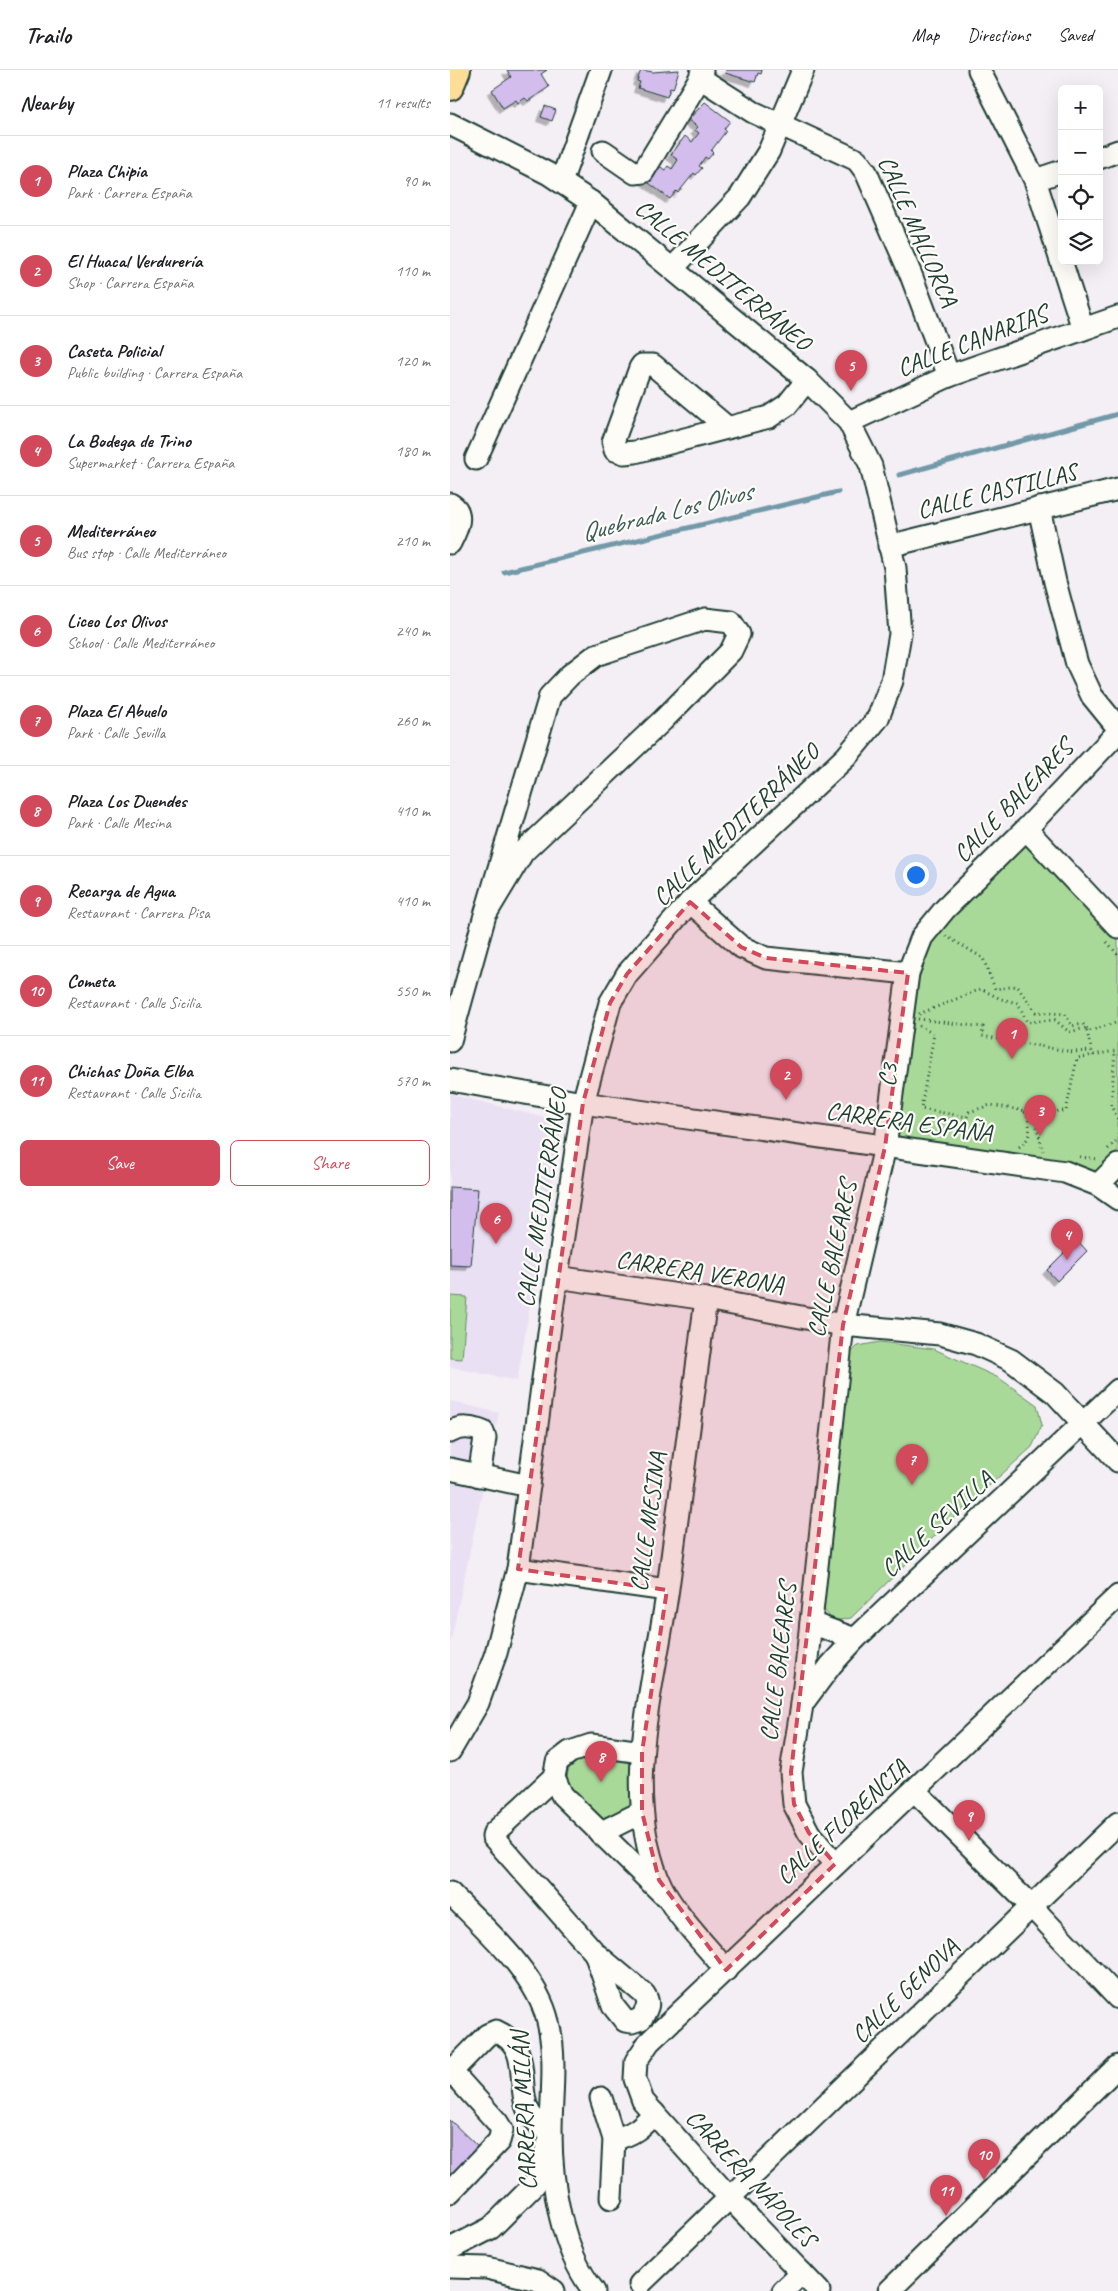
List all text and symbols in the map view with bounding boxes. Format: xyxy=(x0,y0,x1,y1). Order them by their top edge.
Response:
text: Trailo xyxy=(25,20,71,50)
text: Map xyxy=(912,24,939,46)
text: Directions xyxy=(967,24,1030,46)
text: Saved xyxy=(1058,24,1093,46)
map controls xyxy=(1058,85,1103,265)
button: + xyxy=(1058,85,1103,130)
text: Nearby xyxy=(20,90,73,116)
text: 11 results xyxy=(376,93,430,113)
button: − xyxy=(1058,130,1103,175)
street label: CALLE MALLORCA xyxy=(871,151,966,312)
text: Plaza Chipia xyxy=(67,159,147,183)
text: 1 xyxy=(32,171,40,191)
text: 90 m xyxy=(403,171,430,191)
button: locate xyxy=(1058,175,1103,220)
text: Park · Carrera España xyxy=(67,183,192,203)
street label: CALLE MEDITERRÁNEO xyxy=(628,192,820,360)
button: layers xyxy=(1058,220,1103,265)
text: El Huacal Verdurería xyxy=(67,249,202,273)
text: 2 xyxy=(32,261,40,281)
text: 110 m xyxy=(396,261,430,281)
text: Shop · Carrera España xyxy=(67,273,194,293)
street label: CALLE CANARIAS xyxy=(892,296,1056,384)
text: Caseta Policial xyxy=(67,339,161,363)
pin: 5 xyxy=(835,350,867,391)
text: 3 xyxy=(32,351,40,371)
text: 120 m xyxy=(396,351,430,371)
text: Public building · Carrera España xyxy=(67,363,242,383)
text: La Bodega de Trino xyxy=(67,429,191,453)
text: 4 xyxy=(32,441,40,461)
text: 180 m xyxy=(396,441,430,461)
text: Supermarket · Carrera España xyxy=(67,453,234,473)
street label: CALLE CASTILLAS xyxy=(914,455,1084,526)
water label: Quebrada Los Olivos xyxy=(577,474,760,549)
text: Mediterráneo xyxy=(67,519,155,543)
text: 5 xyxy=(33,531,39,551)
text: 210 m xyxy=(396,531,430,551)
text: Bus stop · Calle Mediterráneo xyxy=(67,543,226,563)
text: Liceo Los Olivos xyxy=(67,609,166,633)
text: 6 xyxy=(32,621,40,641)
text: 240 m xyxy=(396,621,430,641)
text: School · Calle Mediterráneo xyxy=(67,633,214,653)
text: Plaza El Abuelo xyxy=(67,699,166,723)
text: 7 xyxy=(32,711,40,731)
text: 260 m xyxy=(396,711,430,731)
text: Park · Calle Sevilla xyxy=(67,723,165,743)
street label: CALLE BALEARES xyxy=(946,729,1083,869)
street label: CALLE MEDITERRÁNEO xyxy=(646,735,828,913)
text: Plaza Los Duendes xyxy=(67,789,186,813)
text: 8 xyxy=(32,801,40,821)
text: 410 m xyxy=(396,801,430,821)
text: Park · Calle Mesina xyxy=(67,813,171,833)
your location xyxy=(903,862,929,888)
text: Recarga de Agua xyxy=(67,879,175,903)
text: 9 xyxy=(32,891,40,911)
text: 410 m xyxy=(396,891,430,911)
text: Restaurant · Carrera Pisa xyxy=(67,903,210,923)
text: Cometa xyxy=(67,969,114,993)
text: 10 xyxy=(29,981,43,1001)
text: 550 m xyxy=(396,981,430,1001)
text: Restaurant · Calle Sicilia xyxy=(67,993,201,1013)
pin: 1 xyxy=(996,1018,1028,1059)
text: Chichas Doña Elba xyxy=(67,1059,193,1083)
pin: 2 xyxy=(770,1059,802,1100)
street label: C3 xyxy=(871,1060,905,1088)
text: 11 xyxy=(29,1071,43,1091)
text: 570 m xyxy=(396,1071,430,1091)
text: Restaurant · Calle Sicilia xyxy=(67,1083,201,1103)
street label: CALLE MEDITERRÁNEO xyxy=(509,1084,575,1309)
street label: CARRERA ESPAÑA xyxy=(824,1095,995,1150)
pin: 3 xyxy=(1024,1095,1056,1136)
button: Save xyxy=(20,1140,220,1186)
button: Share xyxy=(230,1140,430,1186)
street label: CALLE BALEARES xyxy=(800,1173,865,1340)
pin: 6 xyxy=(480,1203,512,1244)
pin: 4 xyxy=(1051,1219,1083,1260)
street label: CARRERA VERONA xyxy=(614,1243,787,1301)
pin: 7 xyxy=(896,1444,928,1485)
street label: CALLE MESINA xyxy=(622,1450,674,1594)
street label: CALLE SEVILLA xyxy=(874,1463,1000,1584)
street label: CALLE BALEARES xyxy=(752,1576,804,1743)
pin: 8 xyxy=(585,1741,617,1782)
street label: CALLE FLORENCIA xyxy=(769,1752,915,1892)
pin: 9 xyxy=(953,1800,985,1841)
street label: CALLE GENOVA xyxy=(844,1931,966,2050)
street label: CARRERA MILÁN xyxy=(504,2027,544,2191)
street label: CARRERA NÁPOLES xyxy=(679,2102,826,2257)
pin: 10 xyxy=(968,2139,1000,2180)
pin: 11 xyxy=(930,2175,962,2216)

